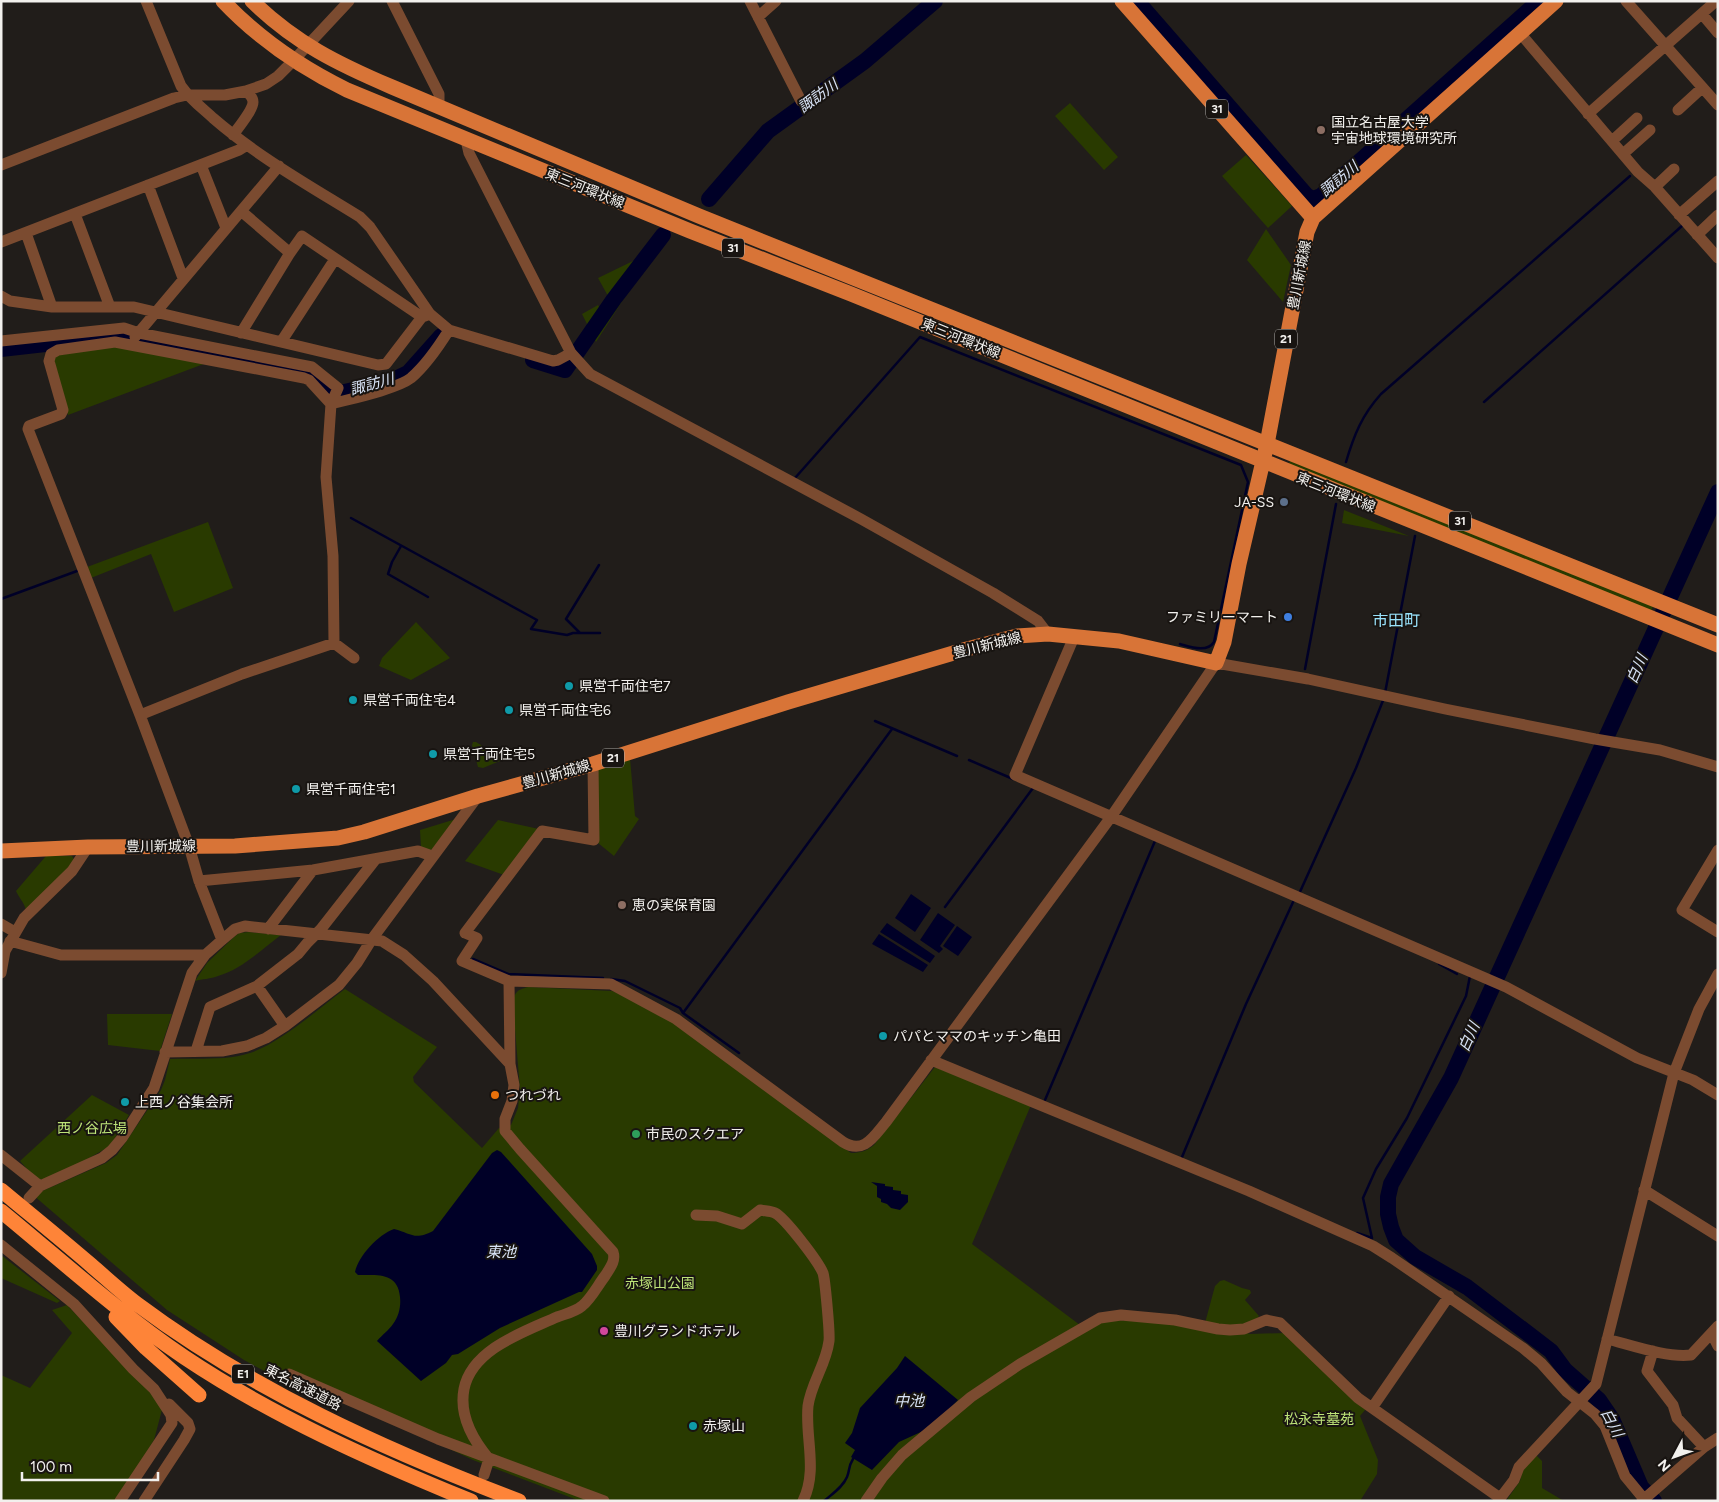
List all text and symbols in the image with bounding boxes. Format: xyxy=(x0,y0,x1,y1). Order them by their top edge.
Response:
water label: 諏訪川 xyxy=(795,74,843,117)
road number: 31 xyxy=(1206,100,1228,118)
place label: 国立名古屋大学 宇宙地球環境研究所 xyxy=(1331,114,1457,147)
marker: 国立名古屋大学 宇宙地球環境研究所 xyxy=(1315,124,1327,136)
water label: 諏訪川 xyxy=(1316,156,1364,200)
street label: 東三河環状線 xyxy=(543,165,627,212)
road number: 31 xyxy=(722,238,744,258)
street label: 豊川新城線 xyxy=(1284,239,1315,311)
street label: 東三河環状線 xyxy=(919,315,1003,362)
road number: 21 xyxy=(1275,329,1297,348)
water label: 諏訪川 xyxy=(348,369,398,399)
street label: 東三河環状線 xyxy=(1294,469,1378,516)
place label: JA-SS xyxy=(1234,494,1274,511)
marker: JA-SS xyxy=(1278,496,1290,508)
road number: 31 xyxy=(1449,512,1471,530)
place label: ファミリーマート xyxy=(1166,609,1278,626)
marker: ファミリーマート xyxy=(1282,611,1294,623)
district label: 市田町 xyxy=(1372,611,1420,630)
street label: 豊川新城線 xyxy=(951,629,1023,662)
water label: 白川 xyxy=(1623,650,1652,686)
place label: 県営千両住宅7 xyxy=(579,678,671,695)
marker: 県営千両住宅7 xyxy=(563,680,575,692)
place label: 県営千両住宅4 xyxy=(363,692,456,709)
marker: 県営千両住宅4 xyxy=(347,694,359,706)
place label: 県営千両住宅6 xyxy=(519,702,611,719)
marker: 県営千両住宅6 xyxy=(503,704,515,716)
place label: 県営千両住宅5 xyxy=(443,746,535,763)
marker: 県営千両住宅5 xyxy=(427,748,439,760)
road number: 21 xyxy=(602,748,624,768)
street label: 豊川新城線 xyxy=(520,757,592,792)
place label: 県営千両住宅1 xyxy=(306,781,396,798)
marker: 県営千両住宅1 xyxy=(290,783,302,795)
street label: 豊川新城線 xyxy=(126,837,196,856)
place label: 恵の実保育園 xyxy=(632,897,716,914)
marker: 恵の実保育園 xyxy=(616,899,628,911)
water label: 白川 xyxy=(1455,1018,1484,1054)
place label: パパとママのキッチン亀田 xyxy=(893,1028,1061,1045)
marker: パパとママのキッチン亀田 xyxy=(877,1030,889,1042)
place label: つれづれ xyxy=(505,1087,561,1104)
marker: つれづれ xyxy=(489,1089,501,1101)
place label: 上西ノ谷集会所 xyxy=(135,1094,233,1111)
marker: 上西ノ谷集会所 xyxy=(119,1096,131,1108)
park label: 西ノ谷広場 xyxy=(57,1120,127,1137)
place label: 市民のスクエア xyxy=(646,1126,744,1143)
marker: 市民のスクエア xyxy=(630,1128,642,1140)
water label: 東池 xyxy=(486,1243,518,1261)
park label: 赤塚山公園 xyxy=(625,1275,695,1292)
place label: 豊川グランドホテル xyxy=(614,1323,740,1340)
marker: 豊川グランドホテル xyxy=(598,1325,610,1337)
street label: 東名高速道路 xyxy=(261,1361,344,1414)
road number: E1 xyxy=(232,1365,254,1384)
water label: 中池 xyxy=(894,1392,926,1410)
water label: 白川 xyxy=(1597,1406,1628,1442)
park label: 松永寺墓苑 xyxy=(1284,1411,1354,1428)
place label: 赤塚山 xyxy=(703,1418,745,1435)
marker: 赤塚山 xyxy=(687,1420,699,1432)
north arrow xyxy=(1649,1432,1699,1482)
scale bar xyxy=(22,1450,159,1482)
text: N xyxy=(1655,1456,1675,1475)
text: 100 m xyxy=(30,1458,72,1476)

